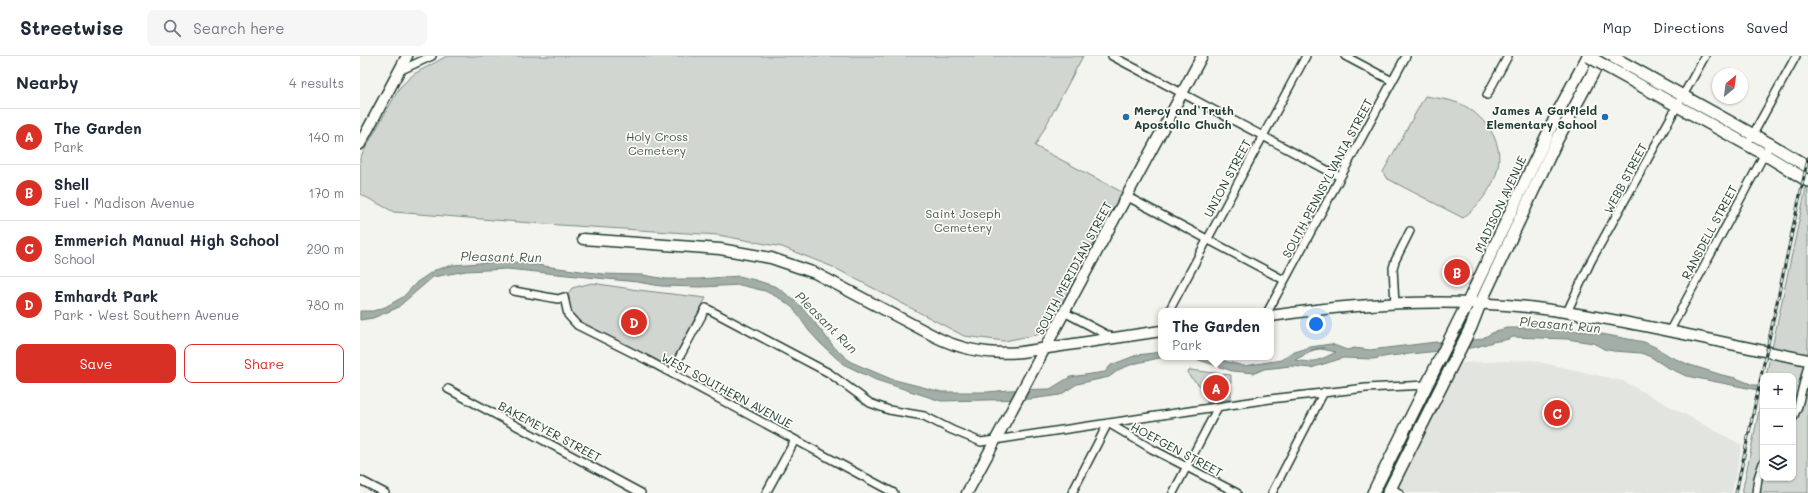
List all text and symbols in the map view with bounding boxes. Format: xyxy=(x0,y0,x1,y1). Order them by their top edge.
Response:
search box xyxy=(147,10,427,46)
text: Streetwise xyxy=(20,15,123,40)
icon: search xyxy=(161,17,183,39)
text: Search here xyxy=(193,18,285,38)
text: Map xyxy=(1603,18,1631,37)
text: Directions xyxy=(1653,18,1724,37)
text: Saved xyxy=(1746,18,1788,37)
north arrow xyxy=(1712,68,1748,104)
text: Nearby xyxy=(16,71,78,93)
text: 4 results xyxy=(289,74,344,91)
street label: SOUTH PENNSYLVANIA STREET xyxy=(1278,95,1376,260)
place label: Mercy and Truth Apostolic Chuch xyxy=(1134,102,1234,132)
place label: James A Garfield Elementary School xyxy=(1486,102,1597,132)
marker: Mercy and Truth Apostolic Chuch xyxy=(1121,112,1131,122)
marker: James A Garfield Elementary School xyxy=(1600,112,1610,122)
text: The Garden xyxy=(54,118,142,138)
text: A xyxy=(24,128,34,145)
text: 140 m xyxy=(308,128,344,145)
park label: Holy Cross Cemetery xyxy=(626,128,688,158)
street label: UNION STREET xyxy=(1200,136,1254,220)
text: Park xyxy=(54,138,83,155)
street label: WEBB STREET xyxy=(1600,140,1650,216)
street label: MADISON AVENUE xyxy=(1471,153,1530,255)
text: Shell xyxy=(54,174,89,194)
street label: RANSDELL STREET xyxy=(1677,182,1741,282)
text: B xyxy=(25,184,33,201)
text: 170 m xyxy=(308,184,344,201)
text: Fuel · Madison Avenue xyxy=(54,194,195,211)
street label: SOUTH MERIDIAN STREET xyxy=(1031,198,1115,337)
park label: Saint Joseph Cemetery xyxy=(926,205,1001,235)
text: Emmerich Manual High School xyxy=(54,230,279,250)
text: C xyxy=(24,240,34,257)
text: 290 m xyxy=(307,240,344,257)
water label: Pleasant Run xyxy=(460,247,542,265)
text: School xyxy=(54,250,95,267)
pin: B xyxy=(1444,257,1470,287)
text: Emhardt Park xyxy=(54,286,158,306)
water label: Pleasant Run xyxy=(792,287,862,357)
text: D xyxy=(24,296,34,313)
text: 780 m xyxy=(306,296,344,313)
text: Park · West Southern Avenue xyxy=(54,306,239,323)
pin: D xyxy=(621,307,647,337)
popup xyxy=(1158,308,1274,360)
water label: Pleasant Run xyxy=(1519,312,1601,336)
your location xyxy=(1306,314,1326,334)
text: The Garden xyxy=(1172,316,1260,336)
text: Park xyxy=(1172,336,1202,353)
button: Save xyxy=(16,344,176,383)
button: Share xyxy=(184,344,344,383)
street label: WEST SOUTHERN AVENUE xyxy=(659,349,795,431)
pin: A xyxy=(1203,373,1229,403)
map controls xyxy=(1760,373,1796,481)
button: + xyxy=(1760,373,1796,409)
street label: BAKEMEYER STREET xyxy=(496,397,604,465)
pin: C xyxy=(1544,398,1570,428)
button: − xyxy=(1760,409,1796,445)
street label: HOEFGEN STREET xyxy=(1128,418,1226,480)
button: layers xyxy=(1760,445,1796,481)

